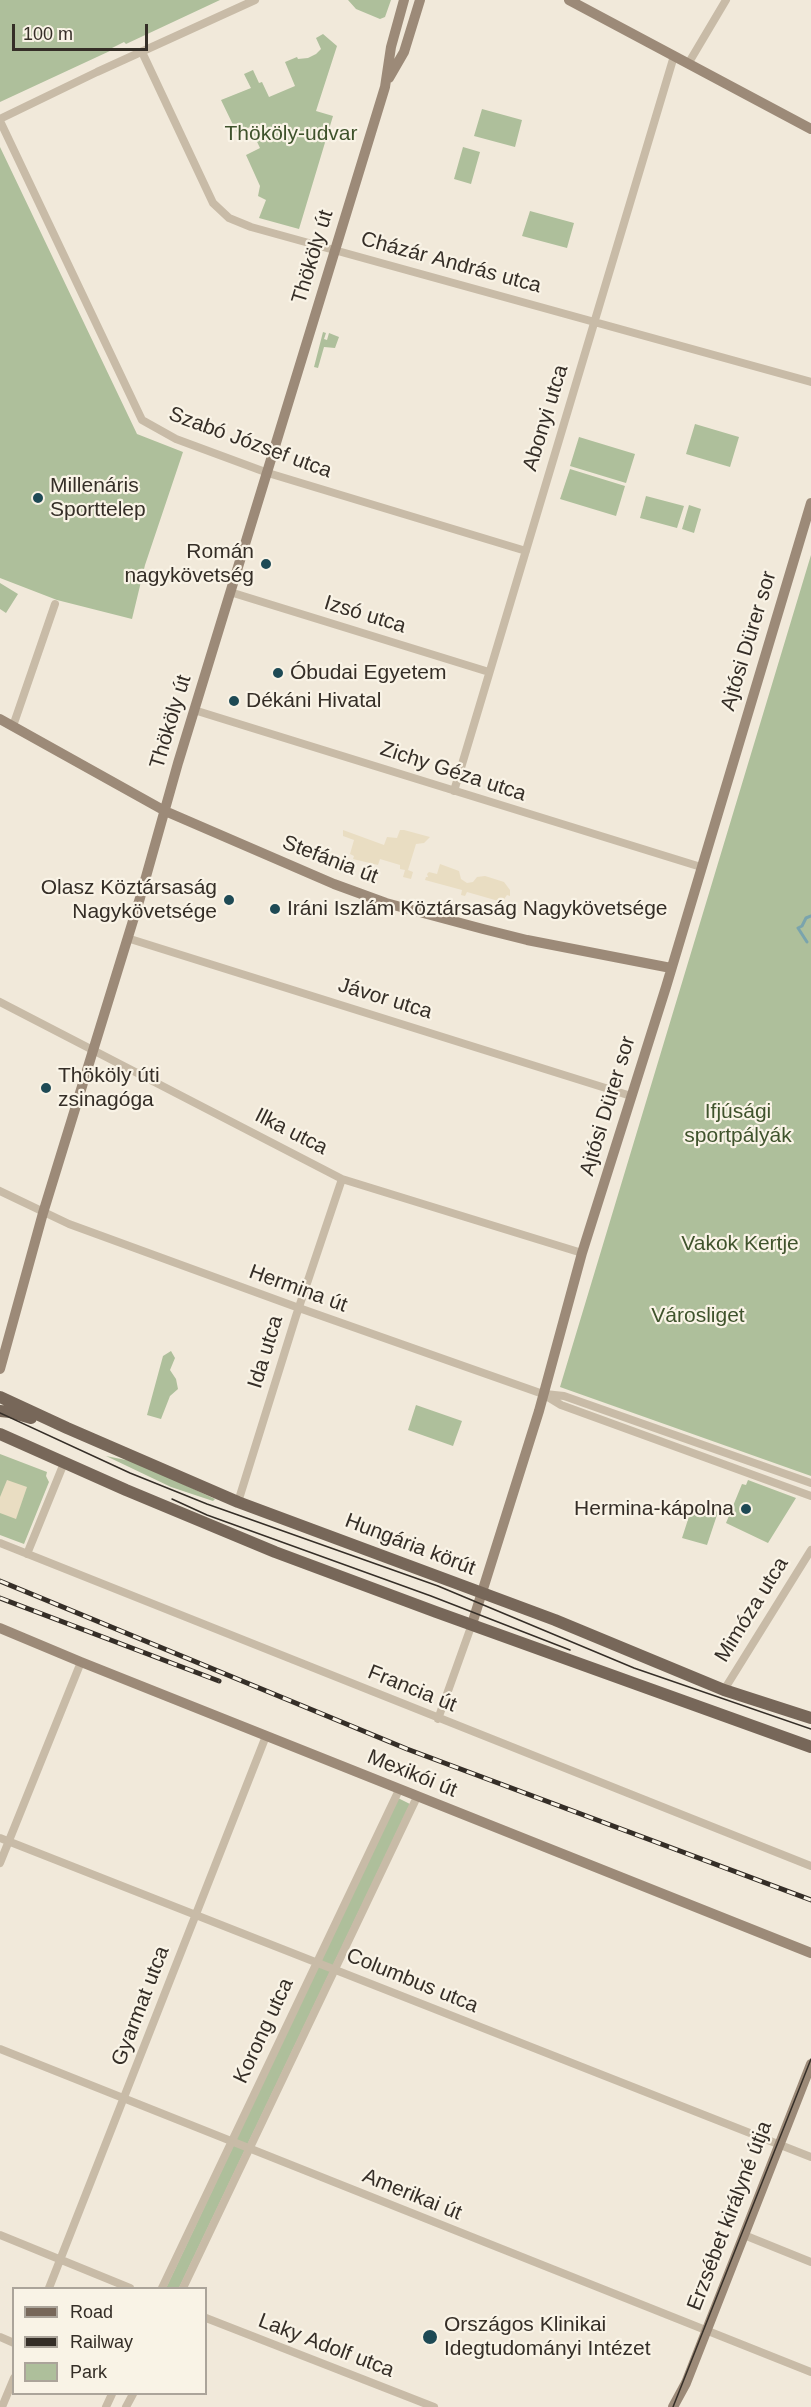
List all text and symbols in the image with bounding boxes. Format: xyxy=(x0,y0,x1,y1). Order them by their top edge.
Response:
scale bar xyxy=(15,12,152,50)
text: 100 m xyxy=(23,24,73,44)
park label: Thököly-udvar xyxy=(224,121,358,147)
street label: Thököly út xyxy=(287,207,339,307)
street label: Cházár András utca xyxy=(358,227,544,299)
street label: Abonyi utca xyxy=(518,362,574,474)
street label: Szabó József utca xyxy=(165,402,335,484)
place label: Millenáris Sporttelep xyxy=(50,473,146,523)
marker: Millenáris Sporttelep xyxy=(31,491,45,505)
place label: Román nagykövetség xyxy=(124,539,254,589)
marker: Román nagykövetség xyxy=(259,557,273,571)
street label: Ajtósi Dürer sor xyxy=(716,568,782,714)
street label: Izsó utca xyxy=(321,591,409,639)
place label: Óbudai Egyetem xyxy=(290,660,446,686)
marker: Óbudai Egyetem xyxy=(271,666,285,680)
street label: Thököly út xyxy=(145,672,197,772)
place label: Dékáni Hivatal xyxy=(246,688,381,714)
marker: Dékáni Hivatal xyxy=(227,694,241,708)
street label: Zichy Géza utca xyxy=(377,737,529,807)
street label: Stefánia út xyxy=(279,830,381,890)
place label: Olasz Köztársaság Nagykövetsége xyxy=(41,875,217,925)
marker: Olasz Köztársaság Nagykövetsége xyxy=(222,893,236,907)
place label: Iráni Iszlám Köztársaság Nagykövetsége xyxy=(287,896,668,922)
marker: Iráni Iszlám Köztársaság Nagykövetsége xyxy=(268,902,282,916)
street label: Jávor utca xyxy=(335,973,435,1025)
street label: Ajtósi Dürer sor xyxy=(575,1033,641,1179)
place label: Thököly úti zsinagóga xyxy=(58,1063,160,1113)
marker: Thököly úti zsinagóga xyxy=(39,1081,53,1095)
park label: Ifjúsági sportpályák xyxy=(684,1099,792,1149)
street label: Ilka utca xyxy=(250,1103,332,1161)
park label: Vakok Kertje xyxy=(681,1231,799,1257)
street label: Hermina út xyxy=(245,1260,351,1318)
park label: Városliget xyxy=(651,1303,745,1329)
street label: Ida utca xyxy=(243,1313,289,1391)
place label: Hermina-kápolna xyxy=(574,1496,734,1522)
marker: Hermina-kápolna xyxy=(739,1502,753,1516)
street label: Hungária körút xyxy=(341,1509,479,1581)
street label: Mimóza utca xyxy=(710,1553,794,1667)
street label: Francia út xyxy=(364,1660,460,1718)
street label: Mexikói út xyxy=(363,1745,461,1803)
street label: Gyarmat utca xyxy=(107,1943,175,2069)
street label: Columbus utca xyxy=(342,1943,482,2019)
street label: Korong utca xyxy=(229,1974,299,2088)
street label: Erzsébet királyné útja xyxy=(682,2118,778,2314)
street label: Amerikai út xyxy=(359,2164,465,2226)
legend xyxy=(12,2287,207,2395)
text: Road xyxy=(70,2302,113,2322)
street label: Laky Adolf utca xyxy=(254,2309,398,2383)
place label: Országos Klinikai Idegtudományi Intézet xyxy=(444,2312,651,2362)
marker: Országos Klinikai Idegtudományi Intézet xyxy=(421,2328,439,2346)
text: Railway xyxy=(70,2332,133,2352)
text: Park xyxy=(70,2362,107,2382)

